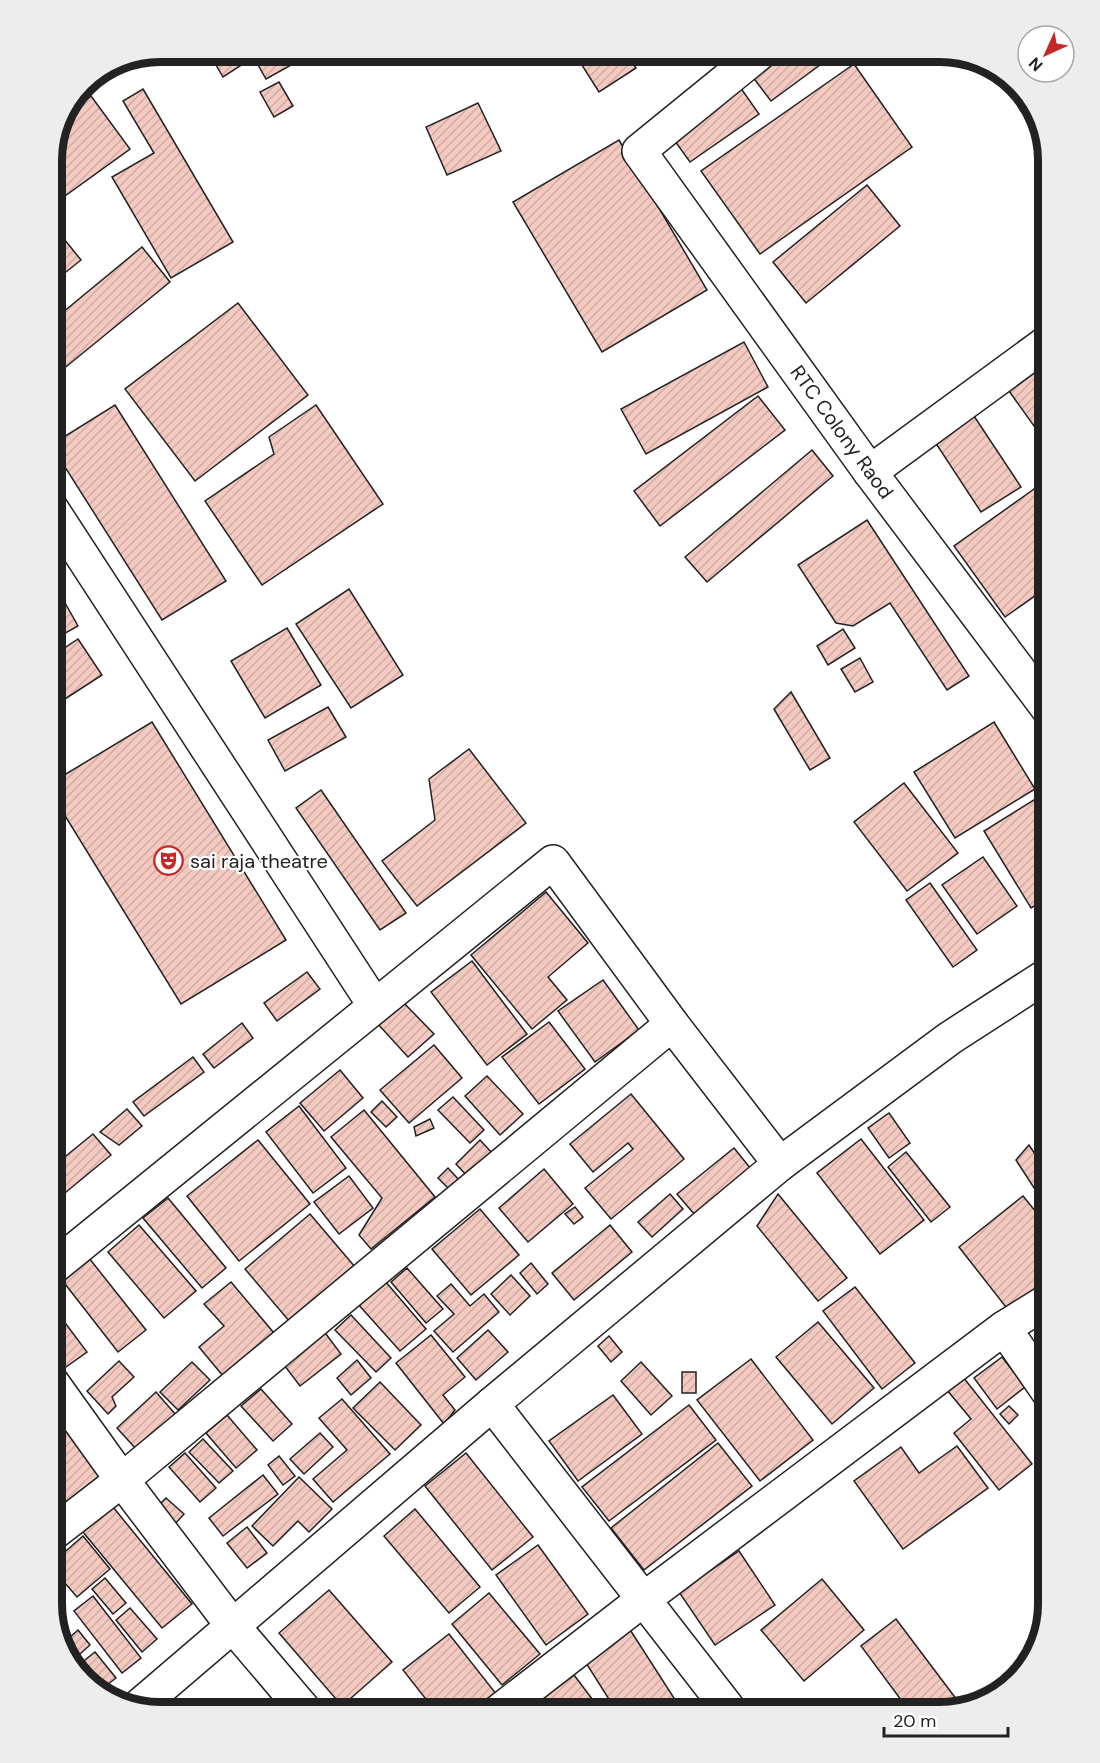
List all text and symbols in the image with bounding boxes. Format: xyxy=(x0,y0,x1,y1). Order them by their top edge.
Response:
north arrow xyxy=(1016,24,1076,84)
text: N xyxy=(1024,53,1047,76)
street label: RTC Colony Raod xyxy=(785,360,899,504)
theatre icon: sai raja theatre xyxy=(153,845,185,877)
place label: sai raja theatre xyxy=(190,848,328,874)
scale bar xyxy=(884,1700,1008,1738)
text: 20 m xyxy=(893,1709,936,1733)

